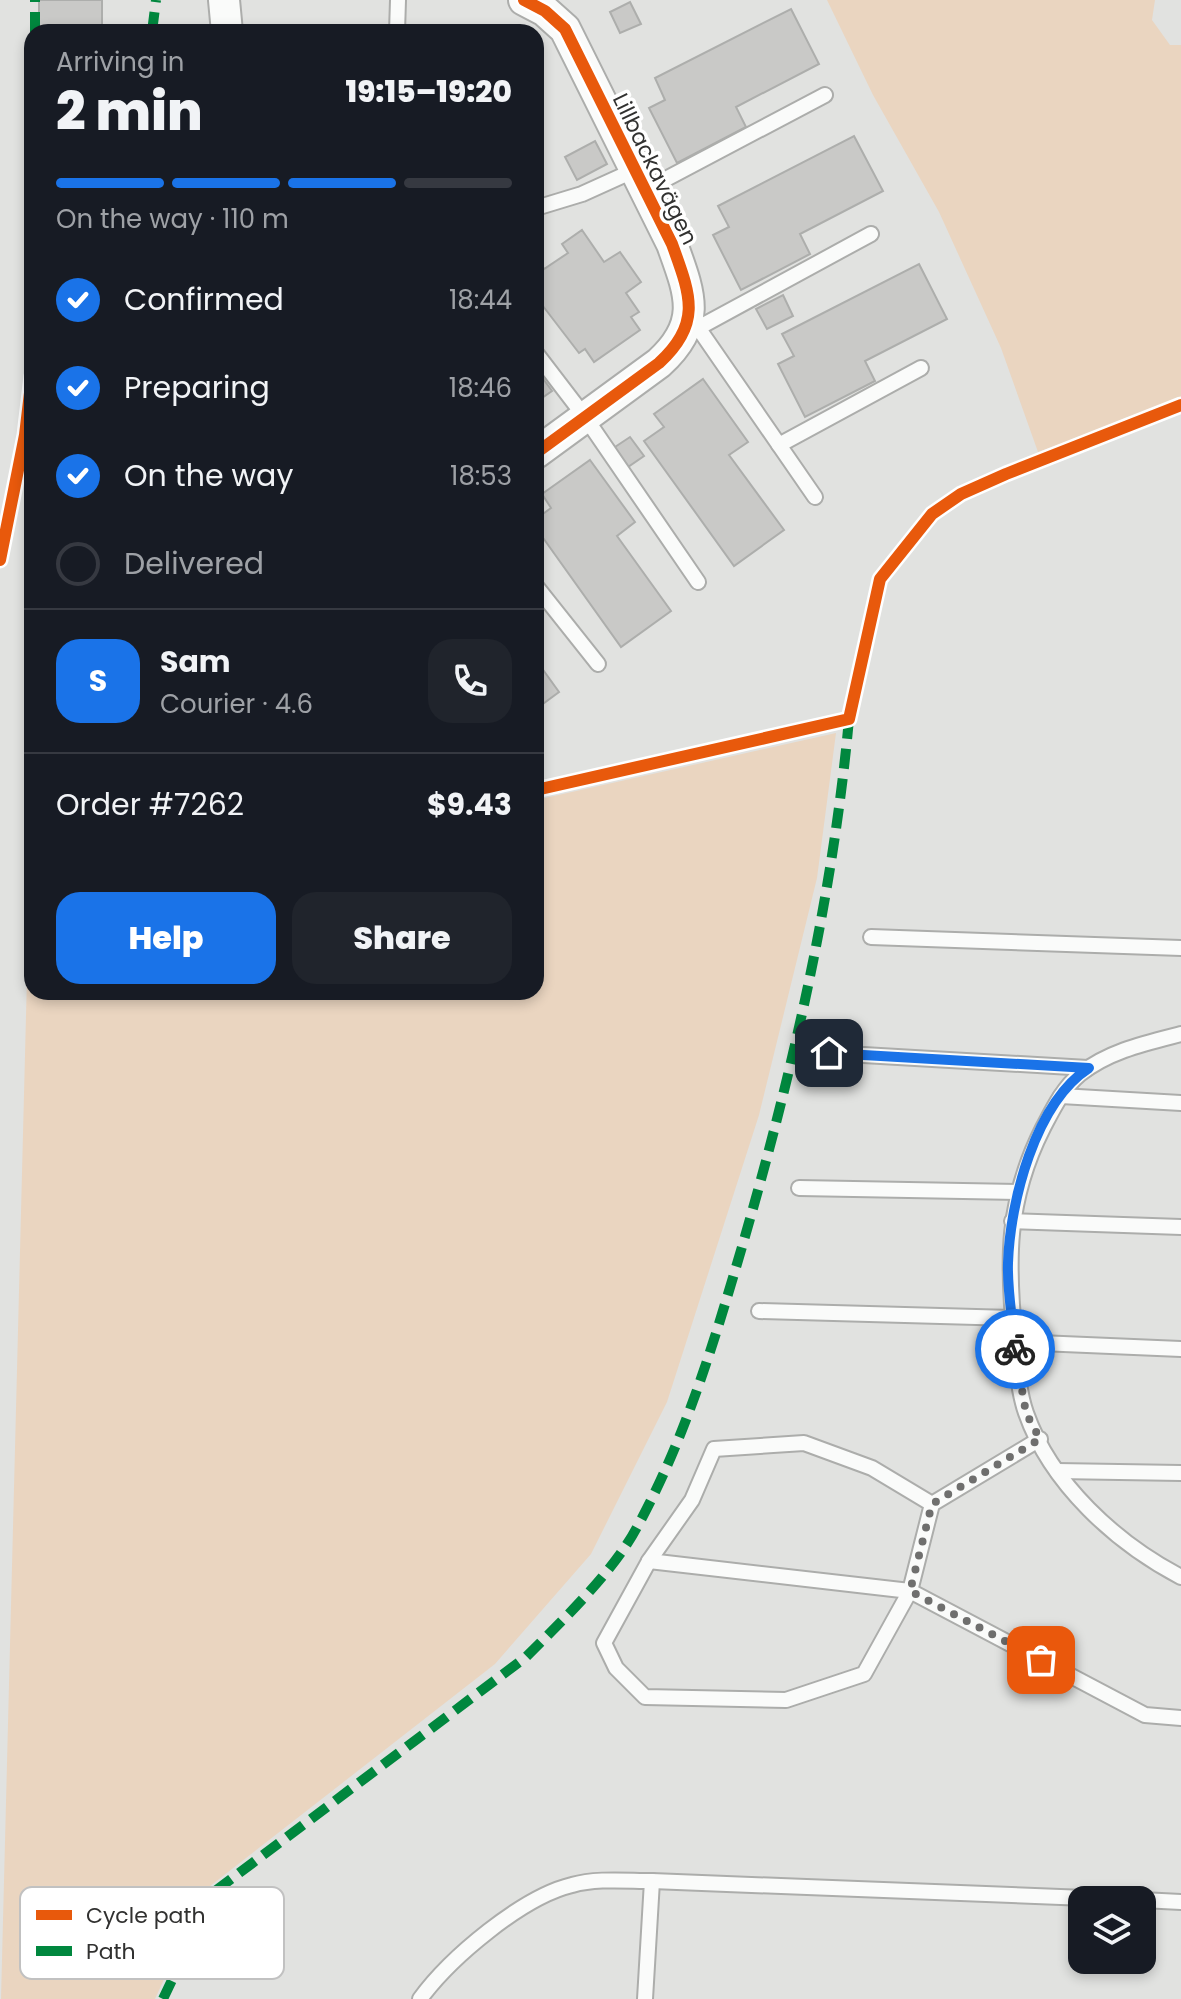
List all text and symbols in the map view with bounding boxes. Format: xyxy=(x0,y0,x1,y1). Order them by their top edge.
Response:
text: Arriving in xyxy=(56,44,185,80)
text: 19:15–19:20 xyxy=(346,70,512,113)
text: 2 min xyxy=(56,75,203,148)
street label: Lillbackavägen xyxy=(605,88,705,250)
text: On the way · 110 m xyxy=(56,201,289,237)
icon: check xyxy=(56,278,100,322)
text: Confirmed xyxy=(124,278,284,321)
text: 18:44 xyxy=(449,282,512,318)
icon: check xyxy=(56,366,100,410)
text: Preparing xyxy=(124,366,270,409)
text: 18:46 xyxy=(449,370,512,406)
icon: check xyxy=(56,454,100,498)
text: On the way xyxy=(124,454,293,497)
text: 18:53 xyxy=(450,458,512,494)
text: Delivered xyxy=(124,542,264,585)
button: phone xyxy=(428,639,512,723)
text: Sam xyxy=(160,640,231,683)
text: S xyxy=(89,659,107,702)
text: Courier · 4.6 xyxy=(160,686,313,722)
text: Order #7262 xyxy=(56,783,244,826)
text: $9.43 xyxy=(427,783,512,826)
button: Help xyxy=(56,892,276,984)
button: Share xyxy=(292,892,512,984)
pin xyxy=(795,1019,863,1087)
icon: home xyxy=(807,1031,851,1075)
courier xyxy=(975,1309,1055,1389)
icon: bike xyxy=(993,1327,1037,1371)
pin xyxy=(1007,1626,1075,1694)
icon: bag xyxy=(1019,1638,1063,1682)
map controls xyxy=(1068,1886,1156,1974)
button: layers xyxy=(1068,1886,1156,1974)
legend xyxy=(20,1887,284,1979)
text: Cycle path xyxy=(86,1900,205,1931)
text: Path xyxy=(86,1936,136,1967)

